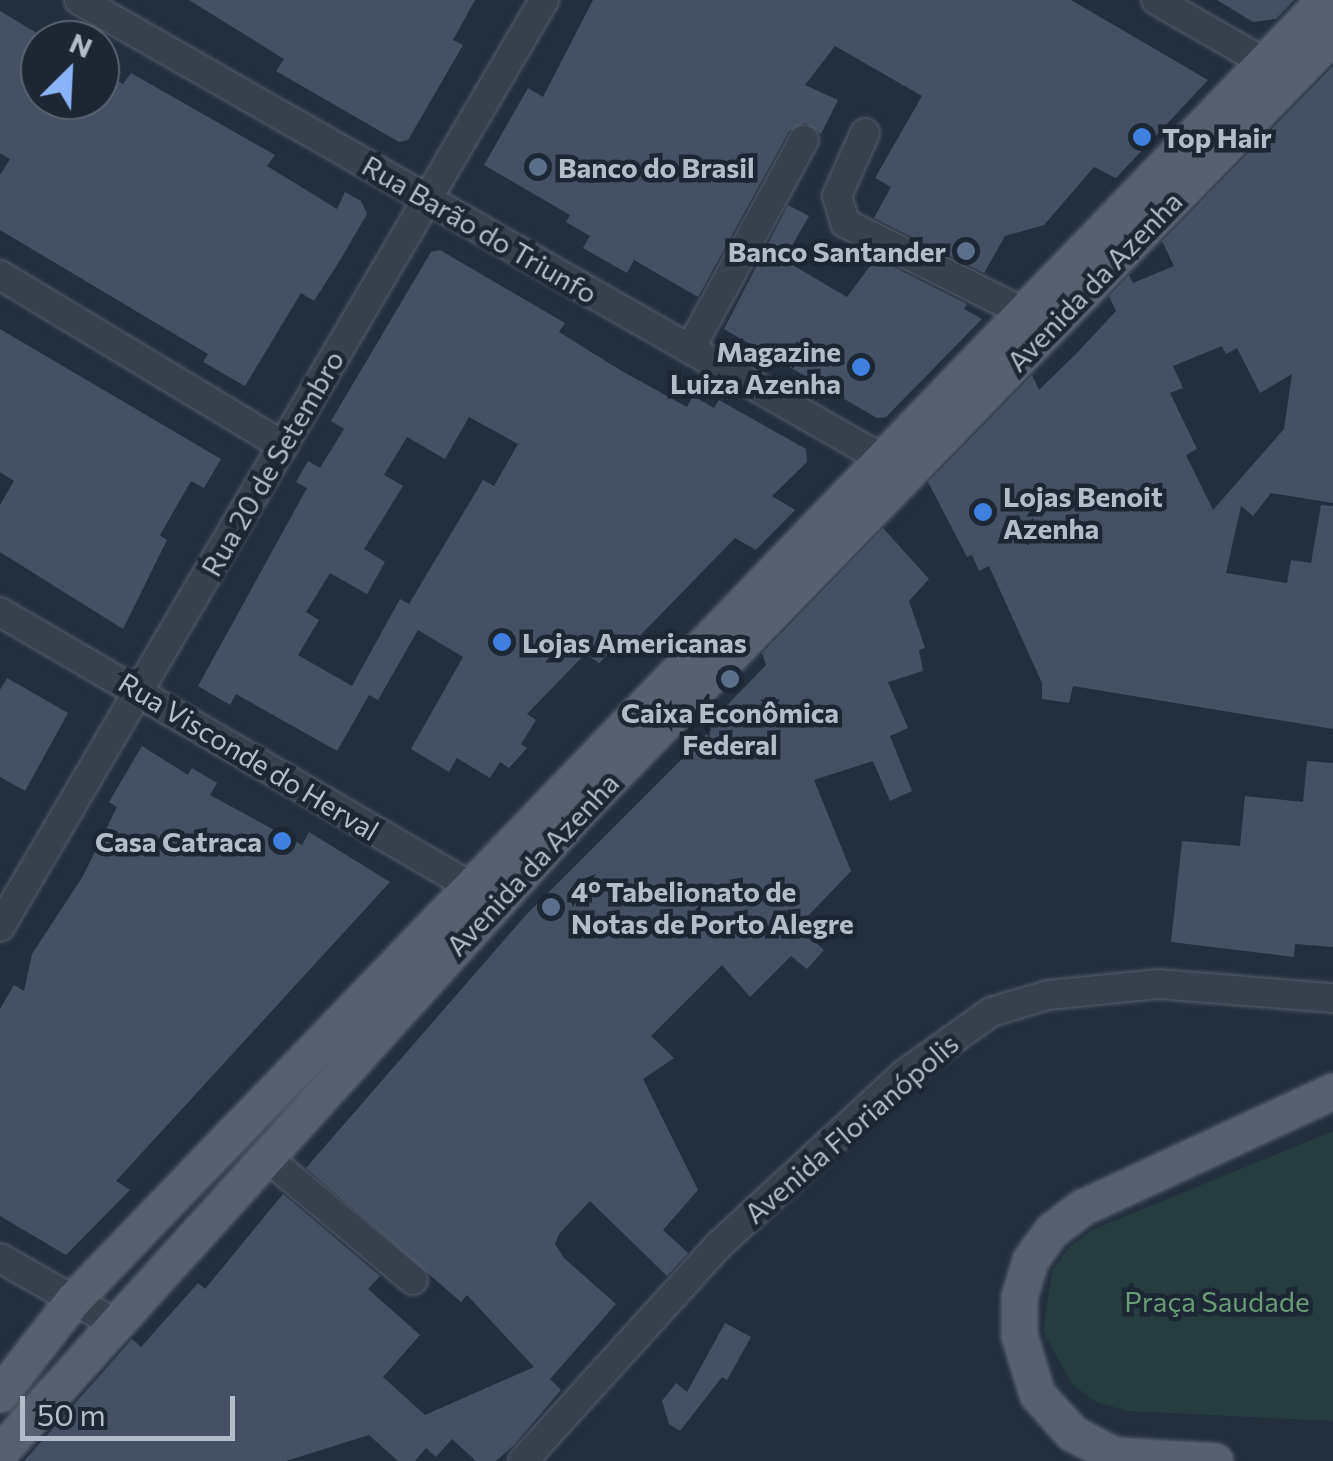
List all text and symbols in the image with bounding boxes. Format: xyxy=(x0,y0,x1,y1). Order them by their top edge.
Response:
north arrow xyxy=(20,20,120,120)
text: N xyxy=(65,25,98,64)
place label: Top Hair xyxy=(1162,120,1272,154)
marker: Top Hair xyxy=(1131,126,1153,148)
street label: Rua Barão do Triunfo xyxy=(357,148,603,310)
place label: Banco do Brasil xyxy=(558,150,755,184)
marker: Banco do Brasil xyxy=(527,156,549,178)
street label: Avenida da Azenha xyxy=(1000,184,1188,378)
place label: Banco Santander xyxy=(728,234,946,268)
marker: Banco Santander xyxy=(955,240,977,262)
place label: Magazine Luiza Azenha xyxy=(670,334,841,400)
street label: Rua 20 de Setembro xyxy=(194,344,350,582)
marker: Magazine Luiza Azenha xyxy=(850,356,872,378)
place label: Lojas Benoit Azenha xyxy=(1003,479,1163,545)
marker: Lojas Benoit Azenha xyxy=(972,501,994,523)
place label: Lojas Americanas xyxy=(522,625,747,659)
marker: Lojas Americanas xyxy=(491,631,513,653)
street label: Rua Visconde do Herval xyxy=(113,665,385,847)
marker: Caixa Econômica Federal xyxy=(719,668,741,690)
place label: Caixa Econômica Federal xyxy=(621,695,839,761)
street label: Avenida da Azenha xyxy=(439,766,625,962)
place label: Casa Catraca xyxy=(95,824,262,858)
marker: Casa Catraca xyxy=(271,830,293,852)
place label: 4º Tabelionato de Notas de Porto Alegre xyxy=(571,874,854,940)
marker: 4º Tabelionato de Notas de Porto Alegre xyxy=(540,896,562,918)
street label: Avenida Florianópolis xyxy=(737,1026,965,1230)
park label: Praça Saudade xyxy=(1124,1284,1310,1318)
scale bar xyxy=(25,1376,240,1438)
text: 50 m xyxy=(37,1395,106,1432)

